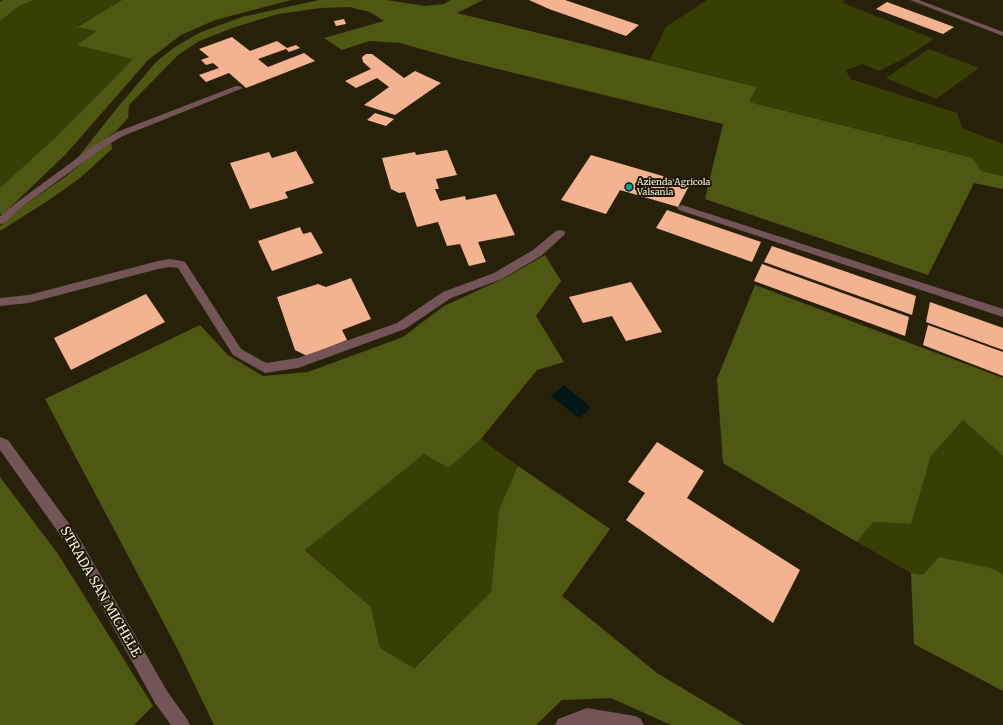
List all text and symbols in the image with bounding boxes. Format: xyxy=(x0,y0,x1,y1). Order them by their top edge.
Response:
place label: Azienda Agricola Valsania xyxy=(637,177,710,198)
marker: Azienda Agricola Valsania xyxy=(624,182,634,192)
street label: STRADA SAN MICHELE xyxy=(56,524,144,660)

